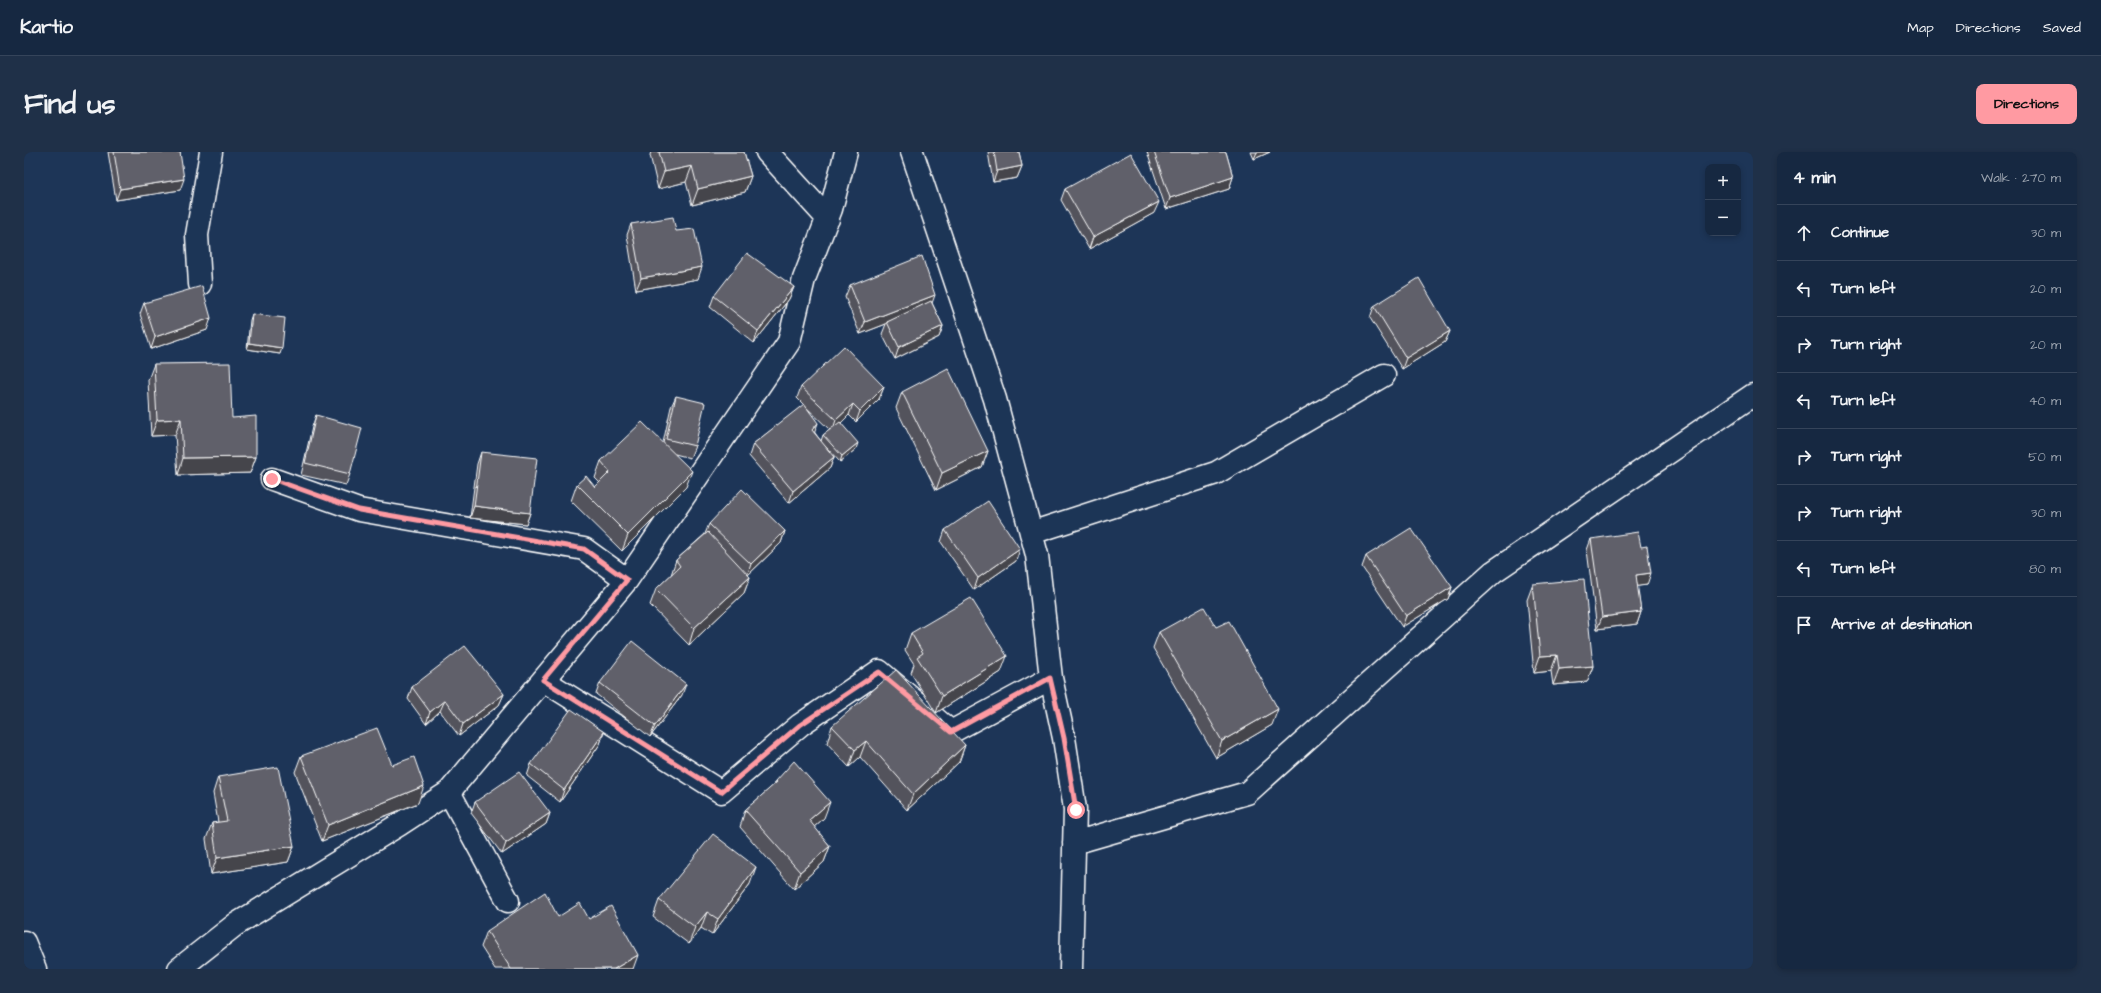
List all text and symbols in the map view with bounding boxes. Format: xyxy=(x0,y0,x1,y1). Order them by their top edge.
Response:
text: Kartio xyxy=(20,14,73,41)
text: Map xyxy=(1907,18,1934,38)
text: Directions xyxy=(1956,18,2021,38)
text: Saved xyxy=(2043,18,2081,38)
button: Directions xyxy=(1976,84,2077,124)
text: Find us xyxy=(24,85,115,124)
map controls xyxy=(1705,164,1741,236)
button: + xyxy=(1705,164,1741,200)
text: 4 min xyxy=(1793,166,1836,190)
text: Walk · 270 m xyxy=(1981,169,2061,187)
button: − xyxy=(1705,200,1741,236)
icon: ahead xyxy=(1793,222,1815,244)
text: Continue xyxy=(1831,222,1889,243)
text: 30 m xyxy=(2031,224,2061,242)
icon: left xyxy=(1793,278,1815,300)
text: Turn left xyxy=(1831,278,1895,299)
text: 20 m xyxy=(2030,280,2061,298)
icon: right xyxy=(1793,334,1815,356)
text: Turn right xyxy=(1831,334,1902,355)
text: 20 m xyxy=(2030,336,2061,354)
icon: left xyxy=(1793,390,1815,412)
text: Turn left xyxy=(1831,390,1895,411)
text: 40 m xyxy=(2029,392,2061,410)
icon: right xyxy=(1793,446,1815,468)
text: Turn right xyxy=(1831,446,1902,467)
text: 50 m xyxy=(2028,448,2061,466)
route end xyxy=(263,470,281,488)
icon: right xyxy=(1793,502,1815,524)
text: Turn right xyxy=(1831,502,1902,523)
text: 30 m xyxy=(2031,504,2061,522)
icon: left xyxy=(1793,558,1815,580)
text: Turn left xyxy=(1831,558,1895,579)
text: 80 m xyxy=(2029,560,2061,578)
icon: arrive xyxy=(1793,614,1815,636)
text: Arrive at destination xyxy=(1831,614,1972,635)
route start xyxy=(1067,801,1085,819)

